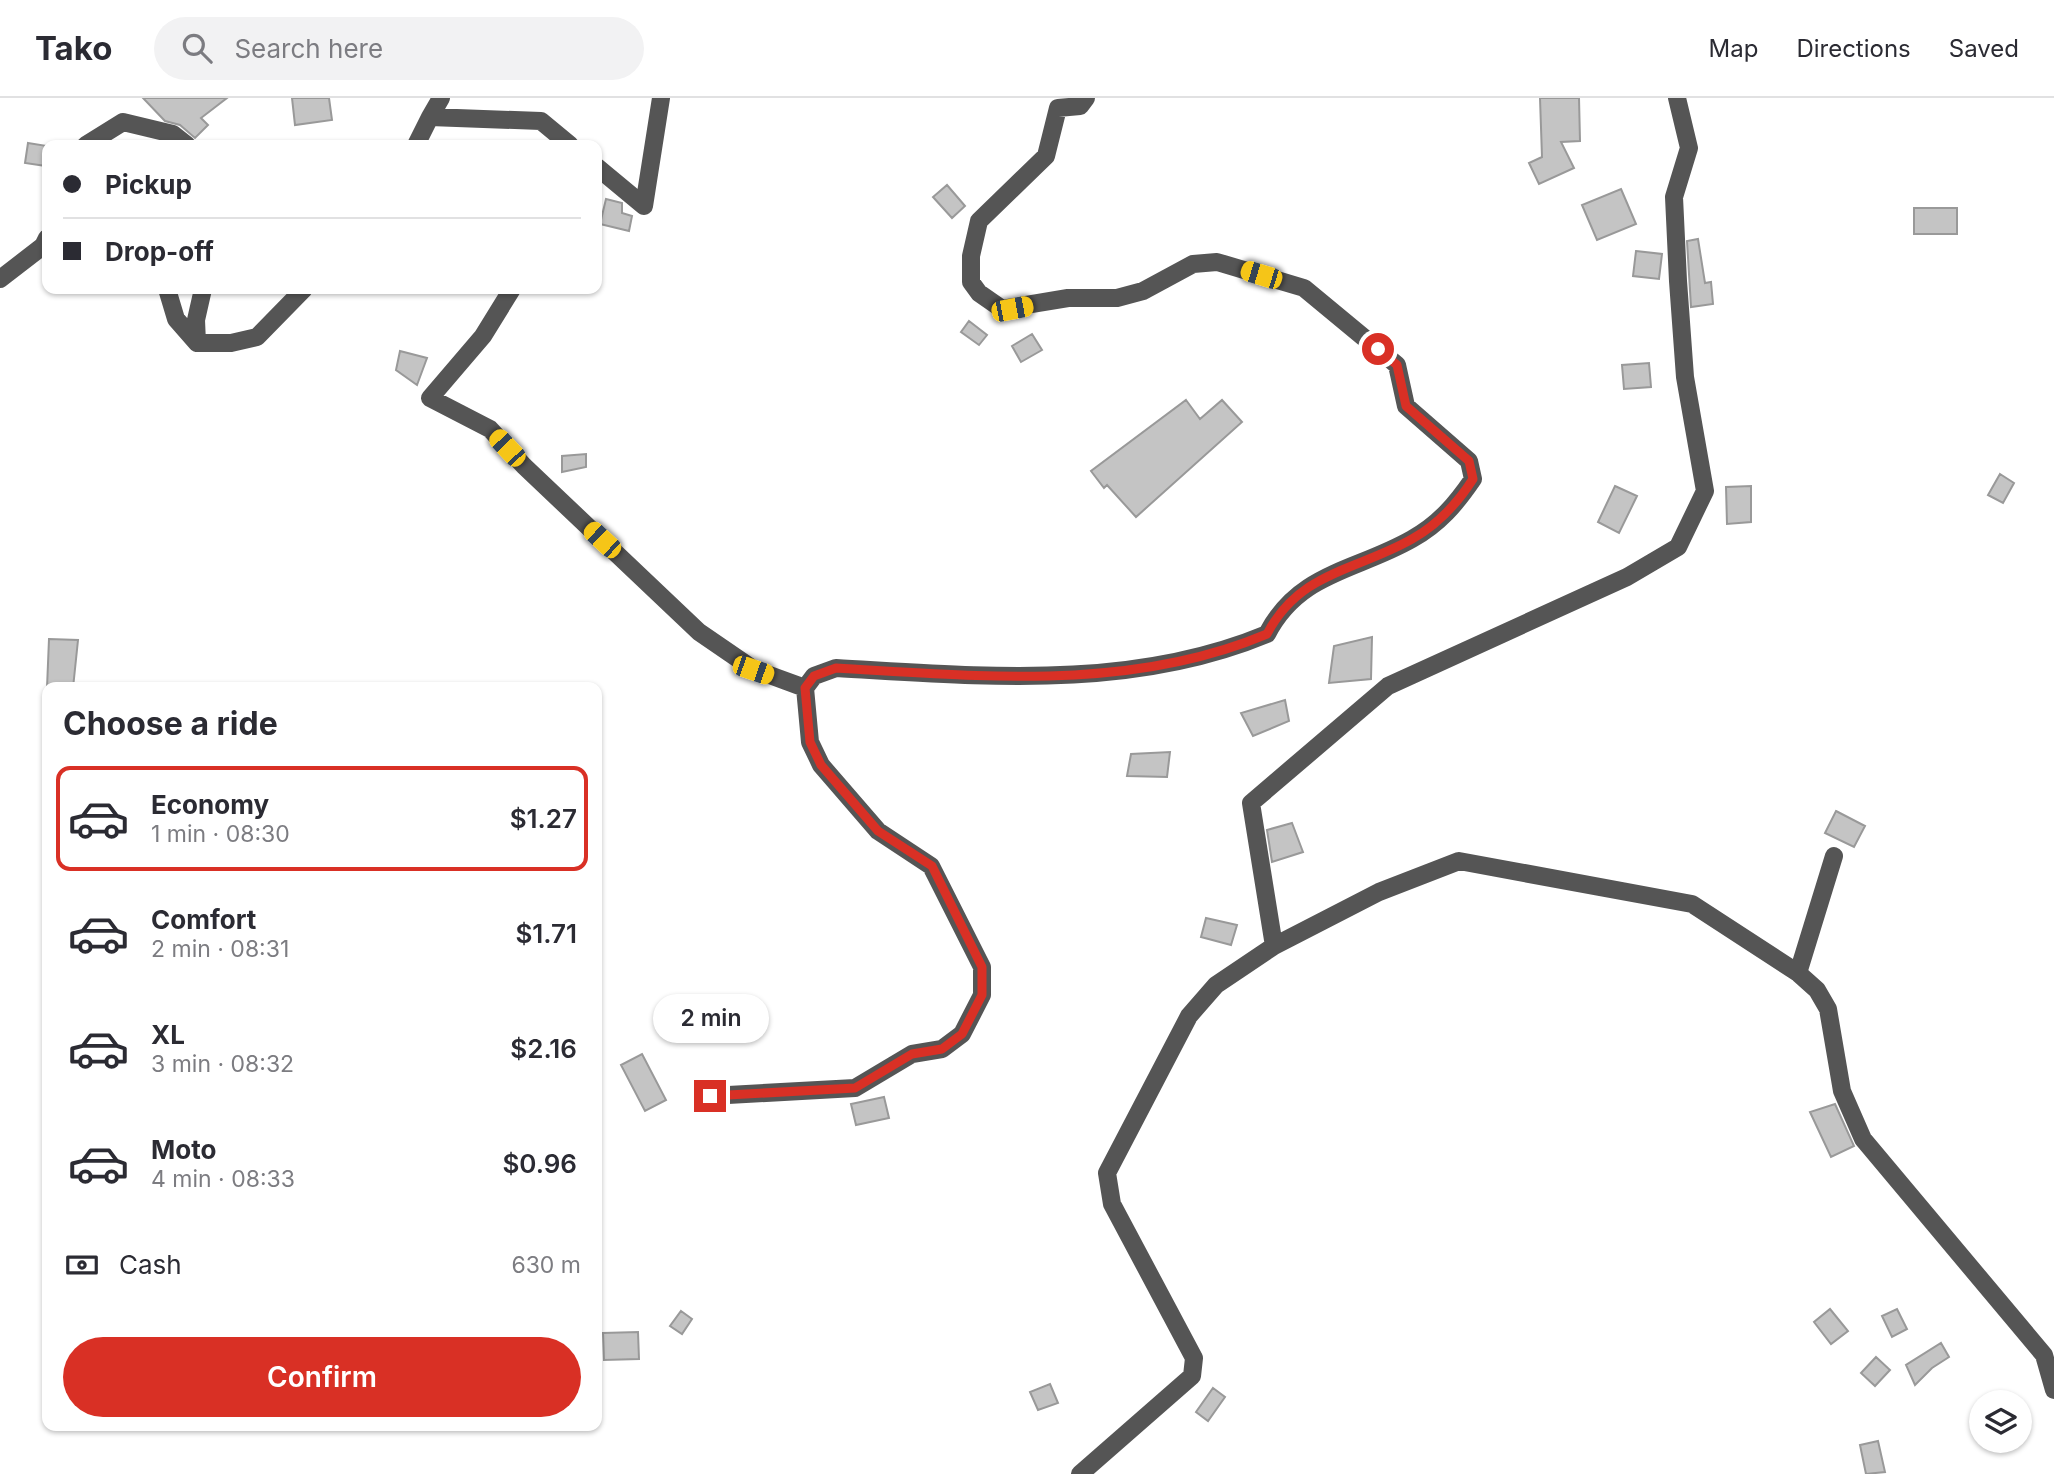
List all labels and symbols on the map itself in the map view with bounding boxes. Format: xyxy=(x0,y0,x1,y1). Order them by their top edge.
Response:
car xyxy=(1238,259,1285,291)
car xyxy=(990,295,1035,323)
route start xyxy=(1362,333,1394,365)
car xyxy=(485,425,530,471)
car xyxy=(580,518,625,562)
car xyxy=(730,653,777,687)
callout: 2 min xyxy=(652,995,768,1044)
route end xyxy=(694,1080,726,1112)

